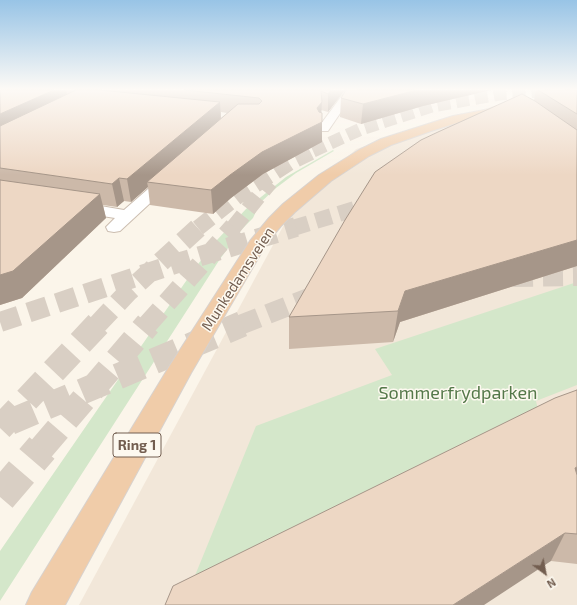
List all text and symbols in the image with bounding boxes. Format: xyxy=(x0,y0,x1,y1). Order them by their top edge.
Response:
street label: Munkedamsveien xyxy=(198,224,278,334)
park label: Sommerfrydparken xyxy=(378,382,538,404)
road number: Ring 1 xyxy=(113,433,161,457)
north arrow xyxy=(525,553,565,593)
text: N xyxy=(545,576,558,591)

